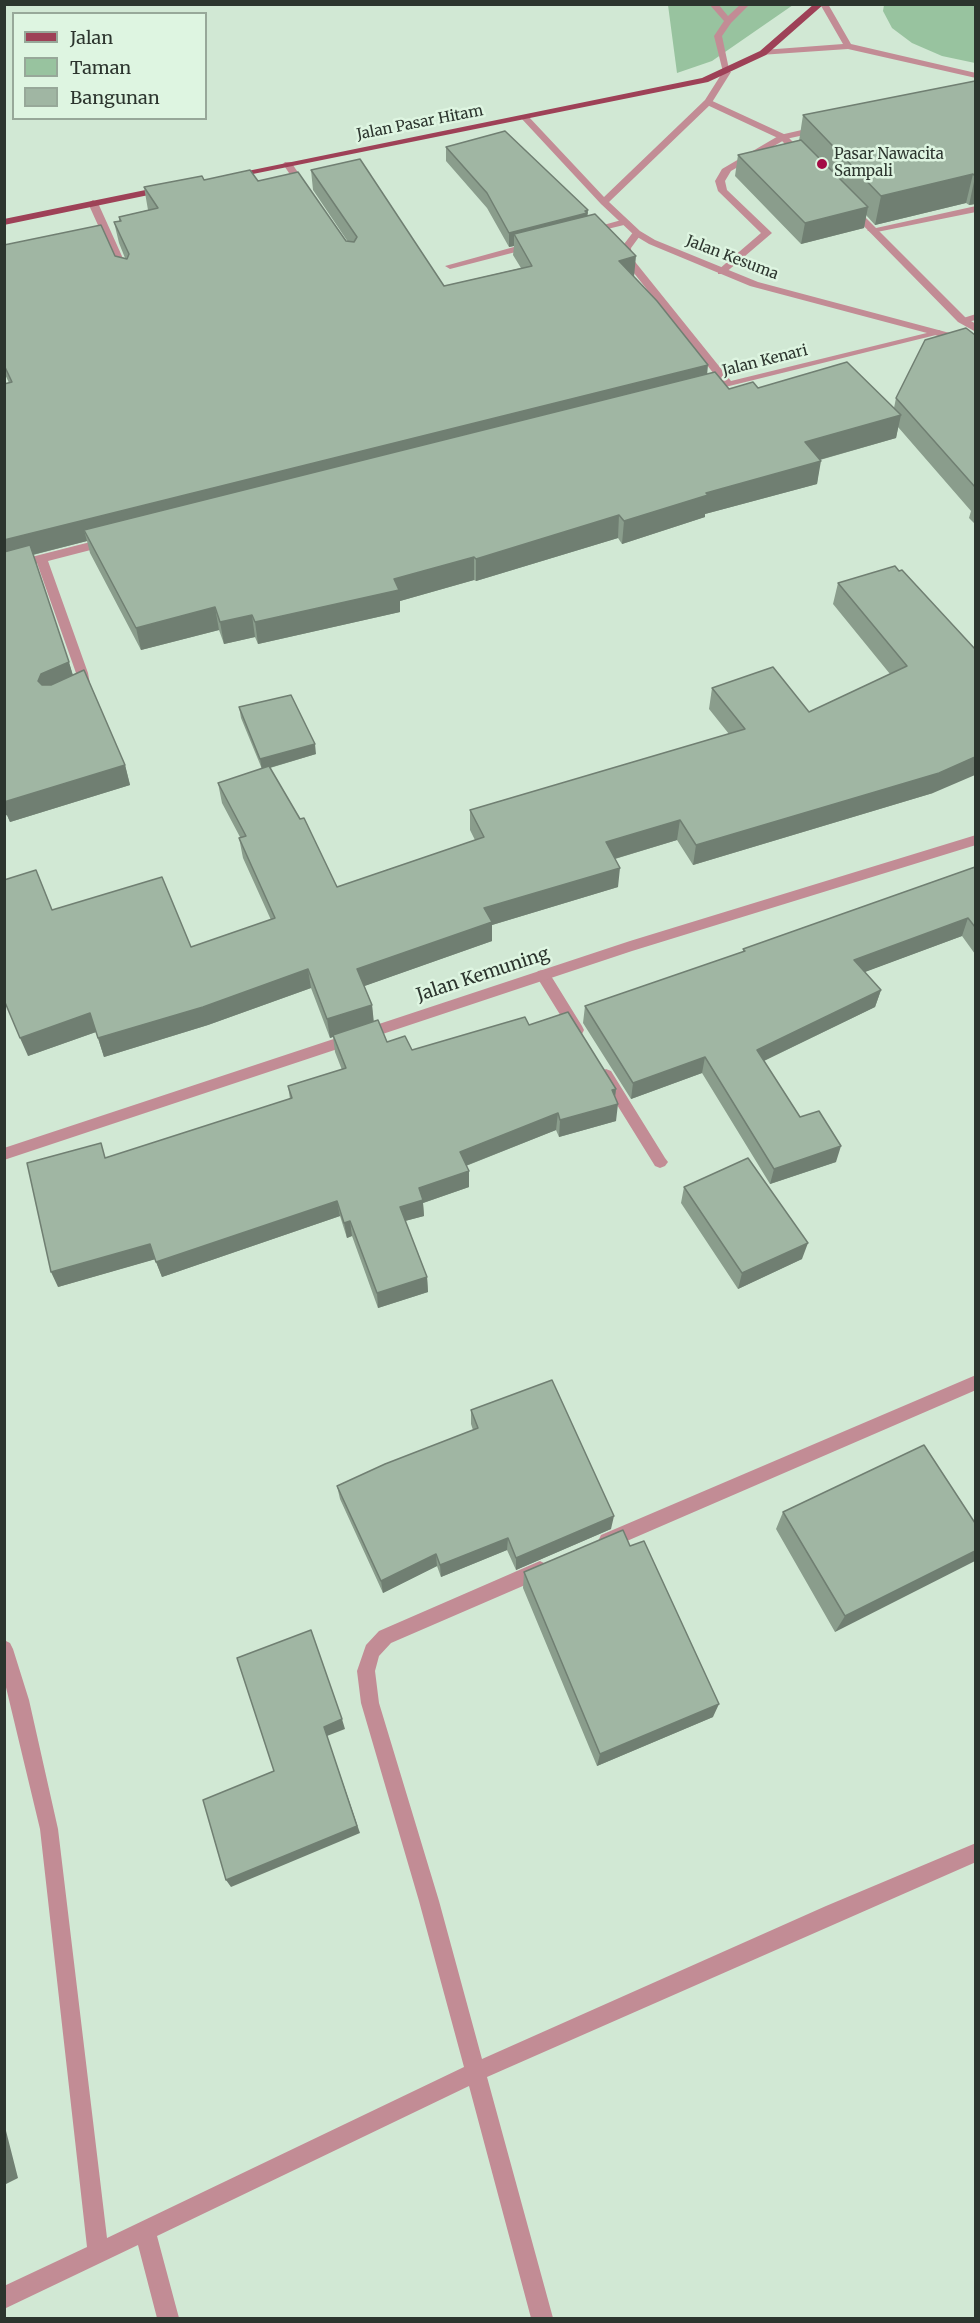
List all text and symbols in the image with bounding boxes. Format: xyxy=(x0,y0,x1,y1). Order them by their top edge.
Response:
legend xyxy=(12,12,207,120)
text: Jalan xyxy=(70,26,113,49)
text: Taman xyxy=(70,56,131,79)
text: Bangunan xyxy=(70,86,160,109)
street label: Jalan Pasar Hitam xyxy=(355,102,485,144)
place label: Pasar Nawacita Sampali xyxy=(834,146,944,181)
marker: Pasar Nawacita Sampali xyxy=(815,157,829,171)
street label: Jalan Kesuma xyxy=(683,232,781,284)
street label: Jalan Kenari xyxy=(720,342,810,380)
street label: Jalan Kemuning xyxy=(414,943,552,1007)

